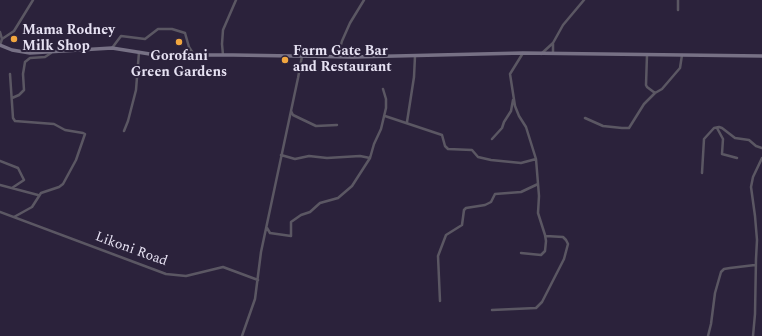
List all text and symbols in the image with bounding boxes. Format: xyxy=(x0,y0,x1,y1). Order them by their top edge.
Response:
place label: Mama Rodney Milk Shop xyxy=(22,23,115,56)
marker: Mama Rodney Milk Shop xyxy=(9,34,19,44)
marker: Gorofani Green Gardens xyxy=(174,37,184,47)
place label: Farm Gate Bar and Restaurant xyxy=(293,44,392,76)
place label: Gorofani Green Gardens xyxy=(131,49,227,82)
marker: Farm Gate Bar and Restaurant xyxy=(280,55,290,65)
street label: Likoni Road xyxy=(92,229,170,271)

